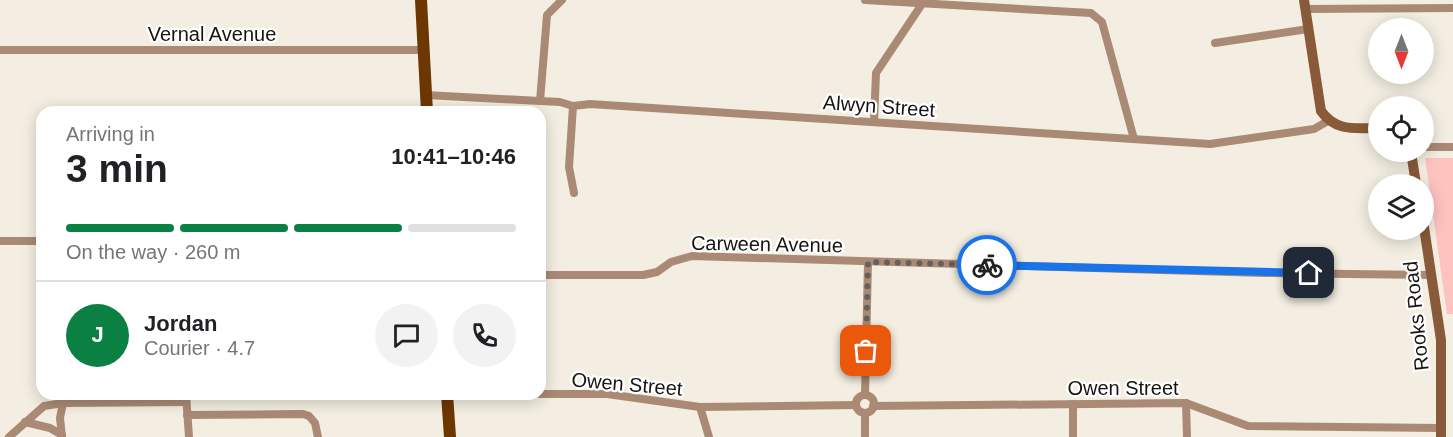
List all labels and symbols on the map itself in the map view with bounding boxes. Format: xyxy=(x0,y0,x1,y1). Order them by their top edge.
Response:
north arrow xyxy=(1368,18,1434,84)
street label: Vernal Avenue xyxy=(148,23,276,45)
street label: Alwyn Street xyxy=(822,91,936,121)
street label: Carween Avenue xyxy=(691,232,843,256)
courier xyxy=(957,235,1017,295)
pin xyxy=(1283,247,1334,298)
street label: Rooks Road xyxy=(1399,260,1433,372)
pin xyxy=(840,325,891,376)
street label: Owen Street xyxy=(571,368,684,400)
street label: Owen Street xyxy=(1067,377,1179,399)

